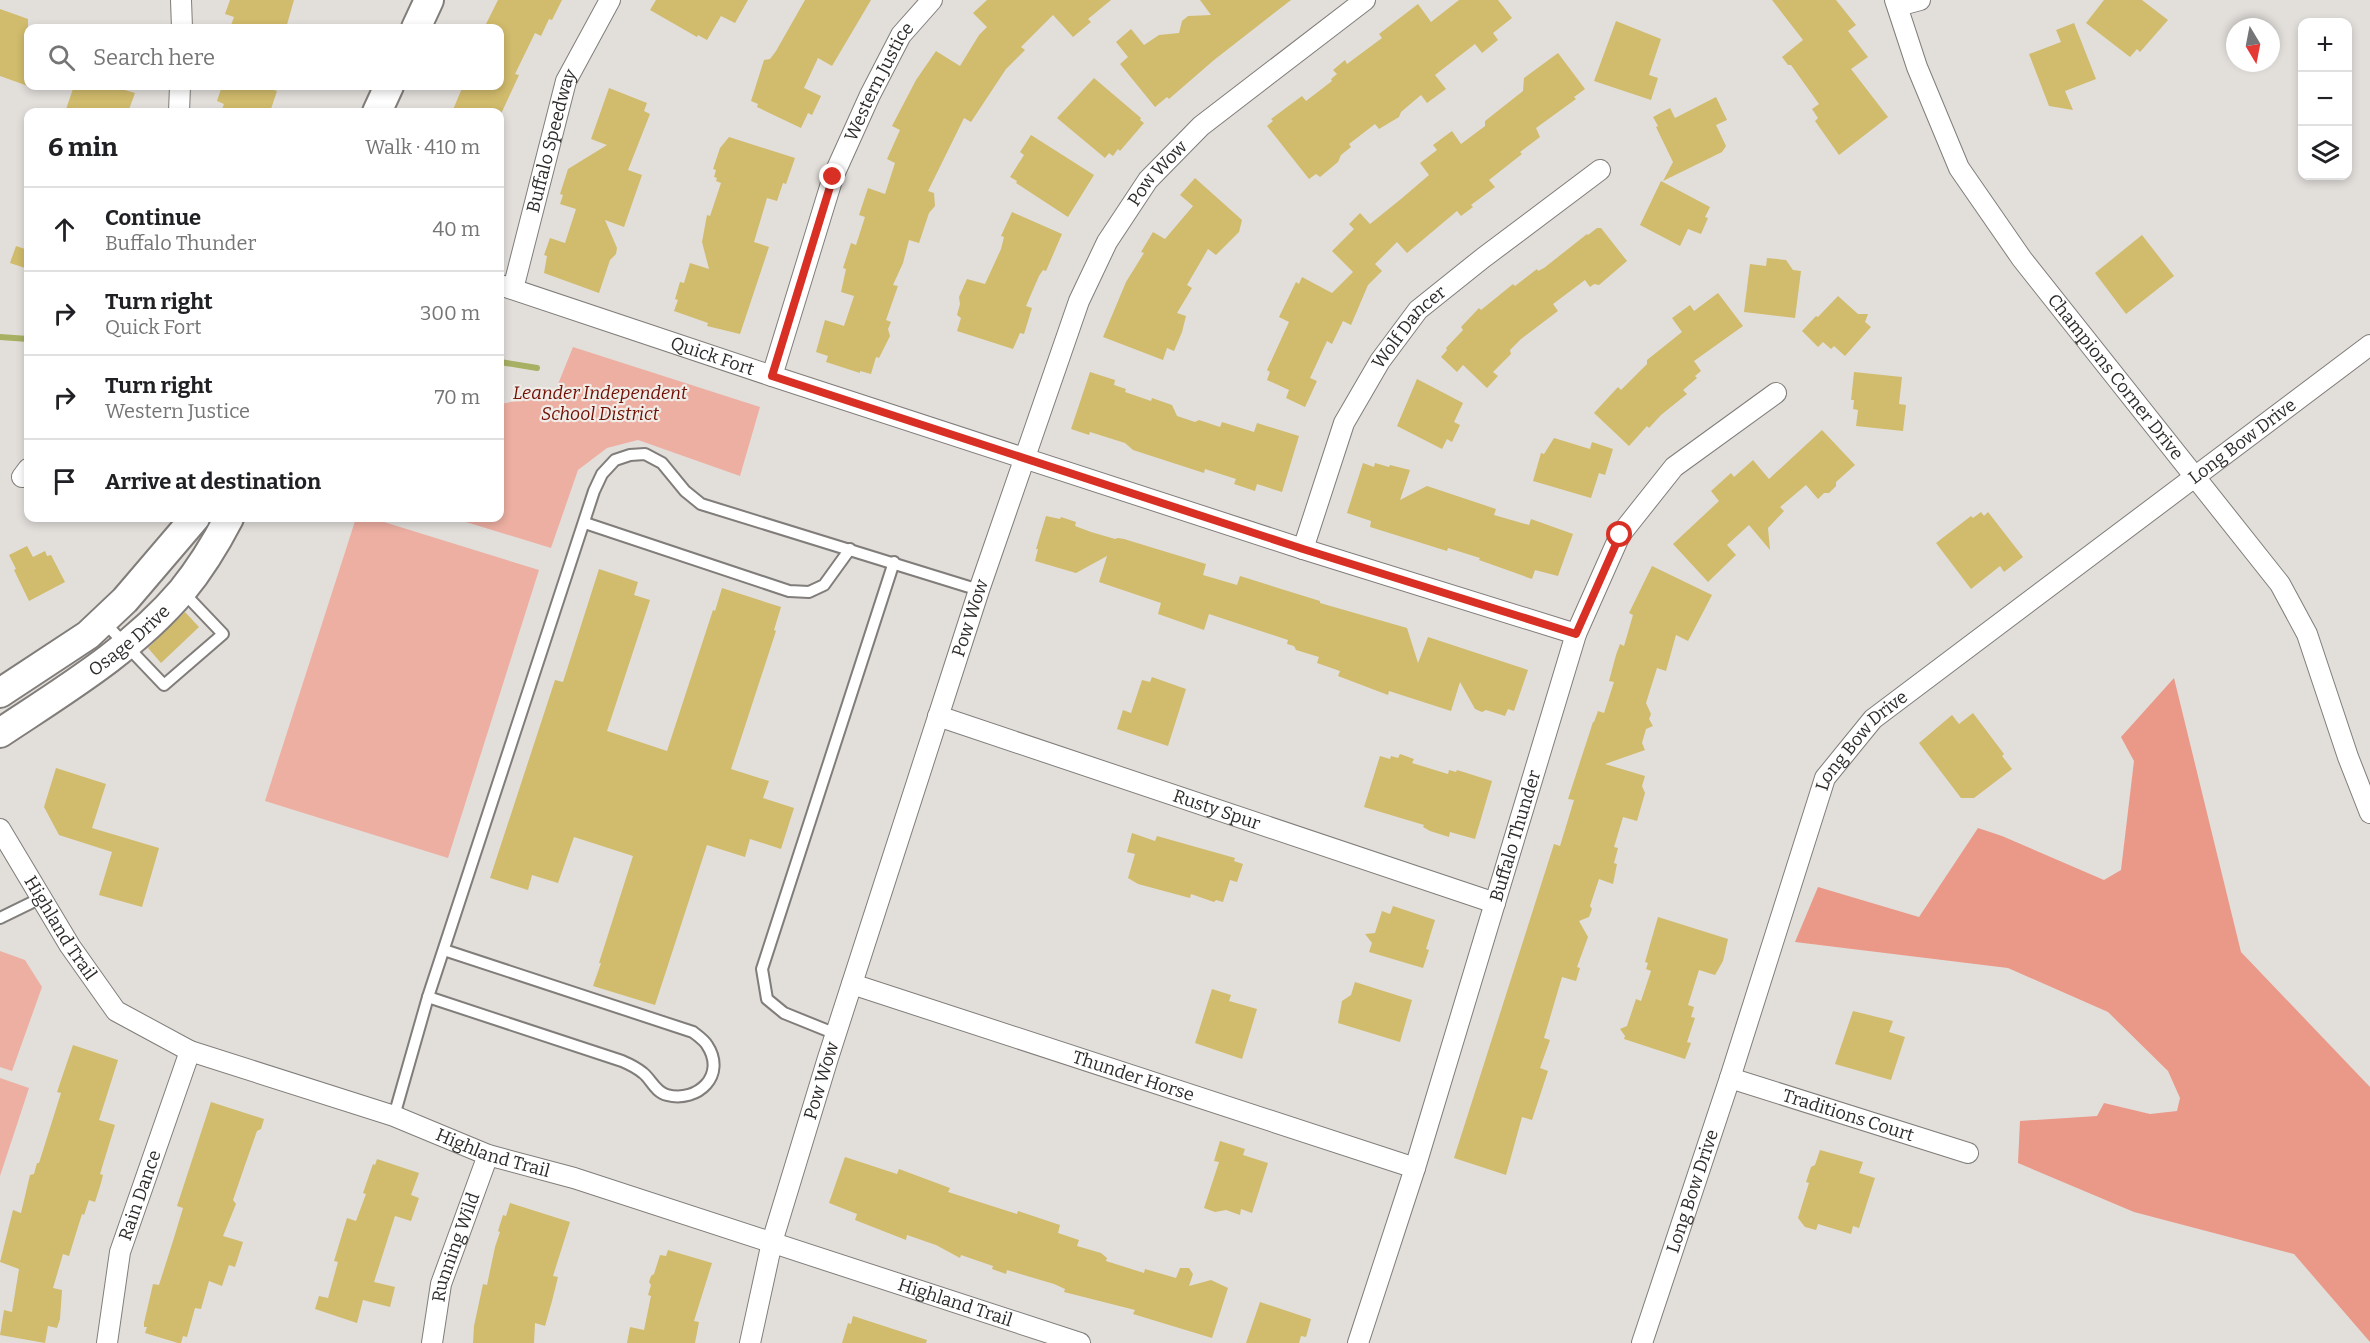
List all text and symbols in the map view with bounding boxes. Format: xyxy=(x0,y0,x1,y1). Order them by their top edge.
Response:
street label: Western Justice xyxy=(840,17,918,145)
north arrow xyxy=(2226,18,2280,72)
map controls xyxy=(2298,18,2352,180)
button: + xyxy=(2298,18,2352,72)
search box xyxy=(24,24,504,90)
icon: search xyxy=(45,41,78,74)
text: Search here xyxy=(93,44,215,71)
street label: Buffalo Speedway xyxy=(522,65,582,215)
button: − xyxy=(2298,72,2352,126)
button: layers xyxy=(2298,126,2352,180)
text: 6 min xyxy=(48,132,118,163)
text: Walk · 410 m xyxy=(365,135,480,159)
street label: Pow Wow xyxy=(1123,135,1192,210)
route end xyxy=(819,163,845,189)
text: Continue xyxy=(105,204,201,231)
icon: ahead xyxy=(48,213,81,246)
text: 40 m xyxy=(432,217,480,241)
text: Buffalo Thunder xyxy=(105,231,256,255)
street label: Wolf Dancer xyxy=(1367,281,1450,373)
text: Turn right xyxy=(105,288,213,315)
street label: Champions Corner Drive xyxy=(2043,289,2188,464)
icon: right xyxy=(48,297,81,330)
text: 300 m xyxy=(420,301,480,325)
text: Quick Fort xyxy=(105,315,201,339)
street label: Quick Fort xyxy=(668,332,758,380)
text: Turn right xyxy=(105,372,213,399)
icon: right xyxy=(48,381,81,414)
park label: Leander Independent School District xyxy=(513,382,688,425)
text: 70 m xyxy=(434,385,480,409)
street label: Long Bow Drive xyxy=(2184,394,2300,489)
text: Western Justice xyxy=(105,399,250,423)
icon: arrive xyxy=(48,465,81,498)
text: Arrive at destination xyxy=(105,468,321,495)
route start xyxy=(1606,521,1632,547)
street label: Pow Wow xyxy=(947,576,993,659)
street label: Osage Drive xyxy=(84,600,174,681)
street label: Long Bow Drive xyxy=(1811,686,1912,793)
street label: Buffalo Thunder xyxy=(1485,767,1545,904)
street label: Rusty Spur xyxy=(1170,785,1263,834)
street label: Highland Trail xyxy=(20,872,102,984)
street label: Pow Wow xyxy=(799,1039,844,1122)
street label: Thunder Horse xyxy=(1070,1046,1197,1106)
street label: Traditions Court xyxy=(1780,1084,1917,1146)
street label: Highland Trail xyxy=(432,1124,552,1182)
street label: Long Bow Drive xyxy=(1662,1126,1723,1256)
street label: Rain Dance xyxy=(114,1147,166,1243)
street label: Running Wild xyxy=(427,1189,485,1304)
street label: Highland Trail xyxy=(895,1273,1015,1331)

